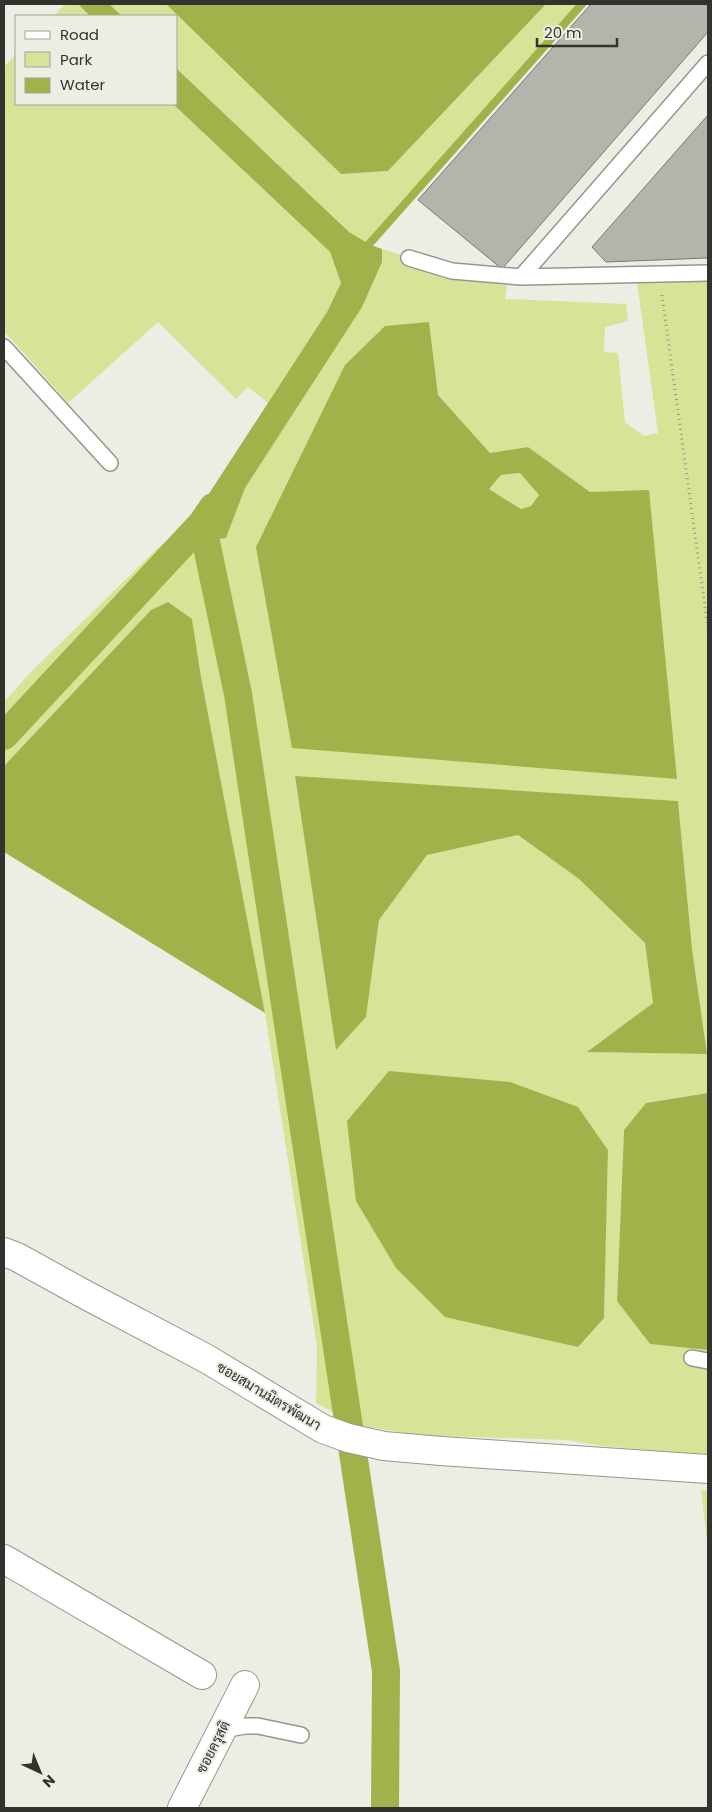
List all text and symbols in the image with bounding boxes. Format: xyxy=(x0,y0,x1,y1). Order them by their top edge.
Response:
legend xyxy=(15,15,178,105)
scale bar xyxy=(537,15,617,47)
text: 20 m xyxy=(544,22,582,43)
text: Road xyxy=(60,24,99,45)
text: Park xyxy=(60,49,92,70)
text: Water xyxy=(60,74,106,95)
street label: ซอยสมานมิตรพัฒนา xyxy=(213,1357,325,1435)
street label: ซอยครุสติ xyxy=(191,1717,235,1777)
north arrow xyxy=(15,1747,65,1797)
text: N xyxy=(38,1771,60,1792)

